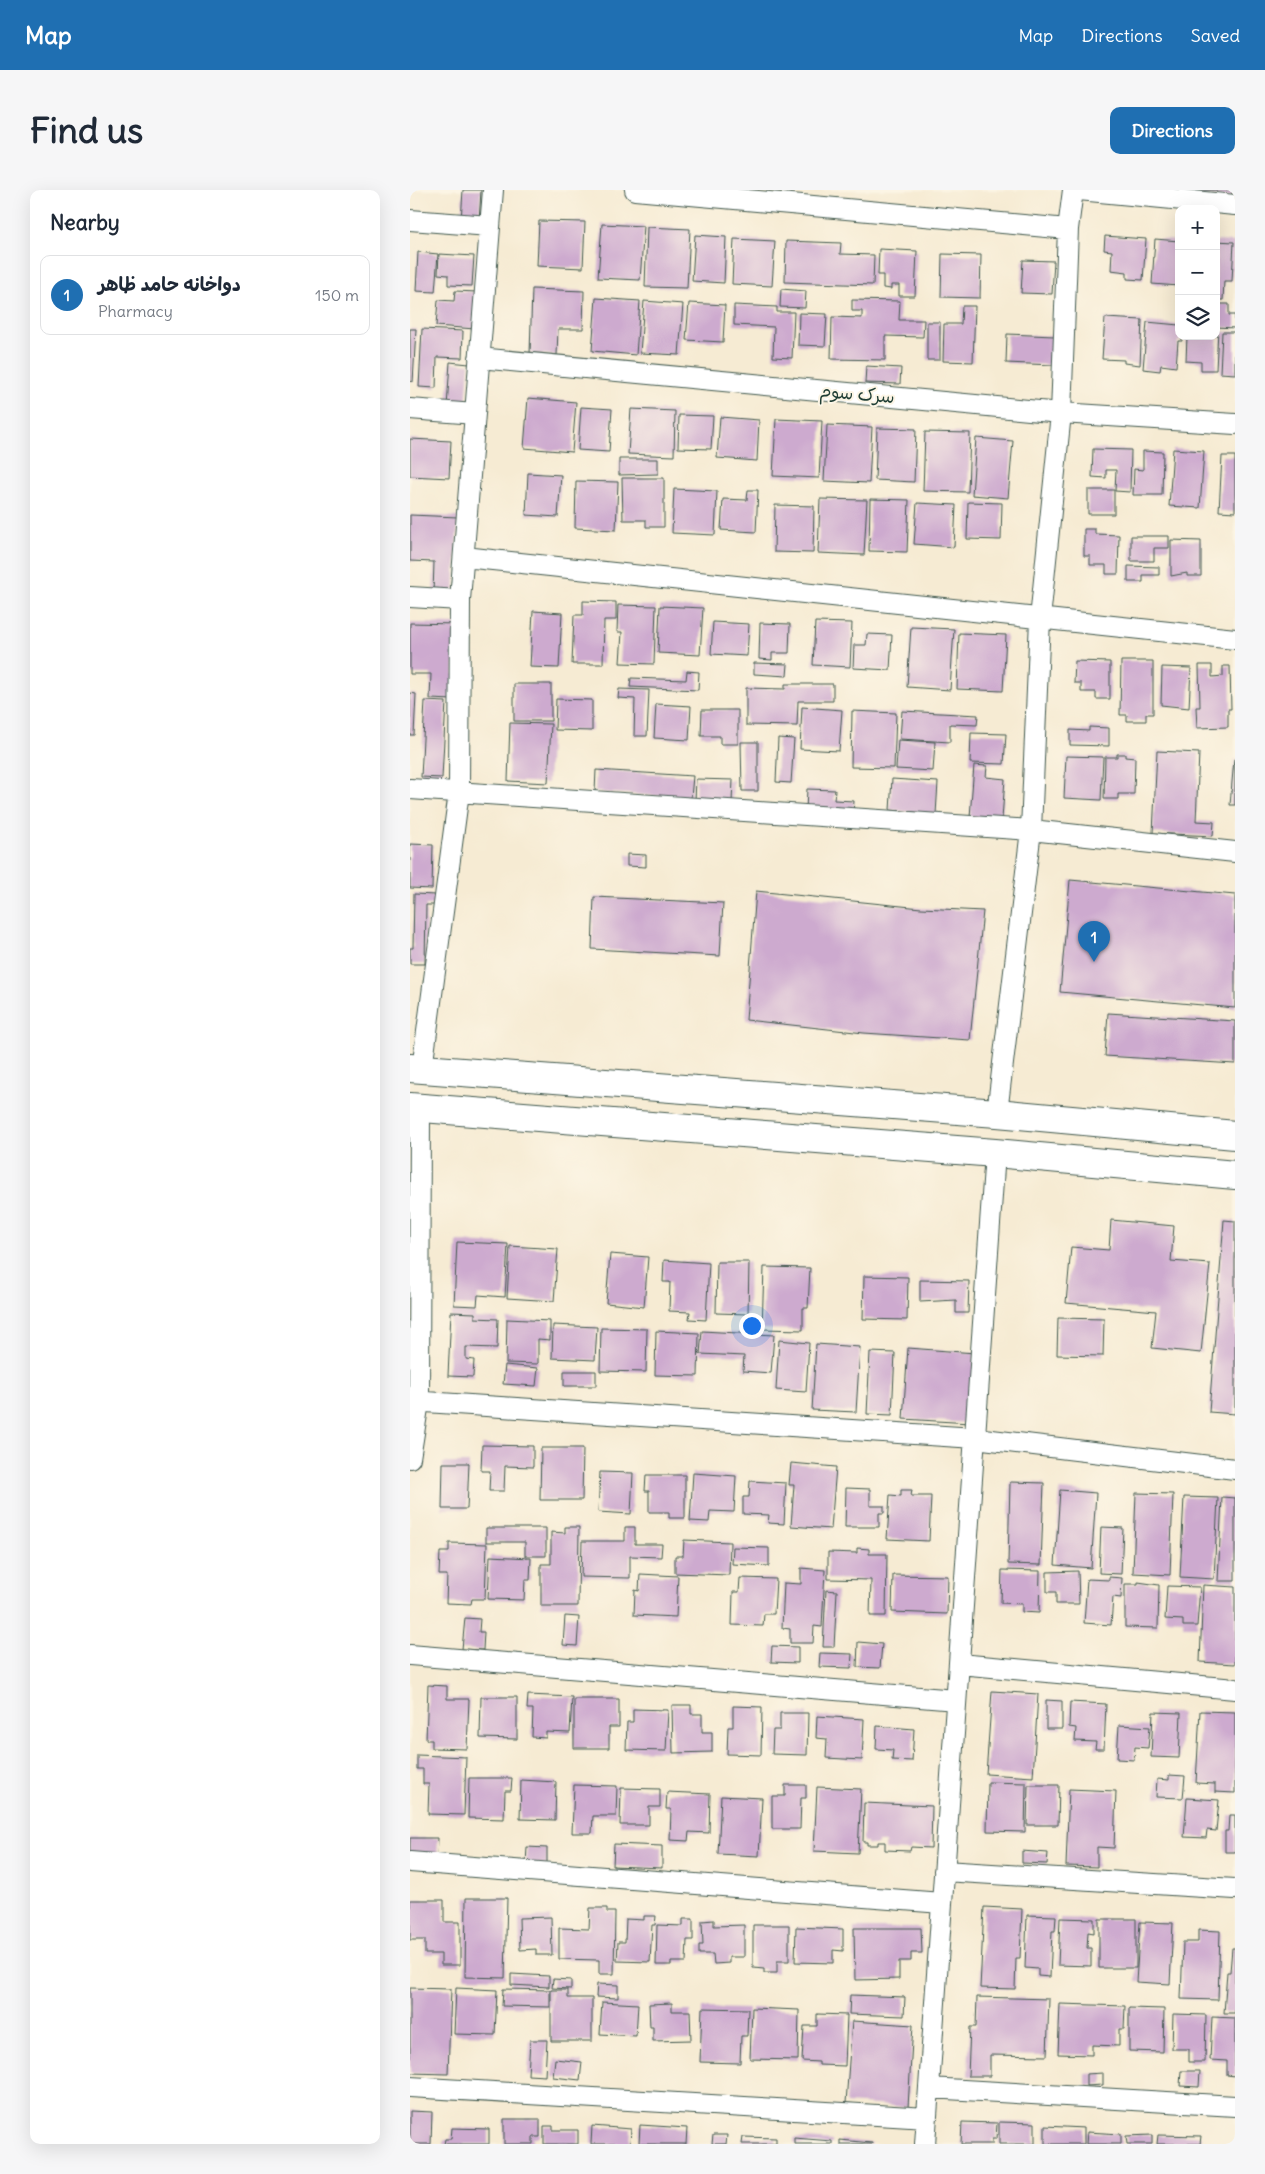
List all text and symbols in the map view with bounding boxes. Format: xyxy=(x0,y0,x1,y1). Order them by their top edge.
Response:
text: Map xyxy=(25,20,72,50)
text: Map xyxy=(1018,24,1053,47)
text: Directions xyxy=(1081,24,1163,47)
text: Saved xyxy=(1191,24,1240,47)
button: Directions xyxy=(1110,107,1235,154)
text: Find us xyxy=(30,108,143,152)
map controls xyxy=(1175,205,1220,340)
button: + xyxy=(1175,205,1220,250)
text: Nearby xyxy=(50,209,120,236)
button: − xyxy=(1175,250,1220,295)
text: دواخانه حامد ظاهر xyxy=(98,272,241,296)
text: 1 xyxy=(64,285,70,305)
text: 150 m xyxy=(315,285,359,305)
button: layers xyxy=(1175,295,1220,340)
text: Pharmacy xyxy=(98,301,173,321)
street label: سرک سوم xyxy=(818,379,896,411)
pin: 1 xyxy=(1078,921,1110,962)
your location xyxy=(739,1313,765,1339)

